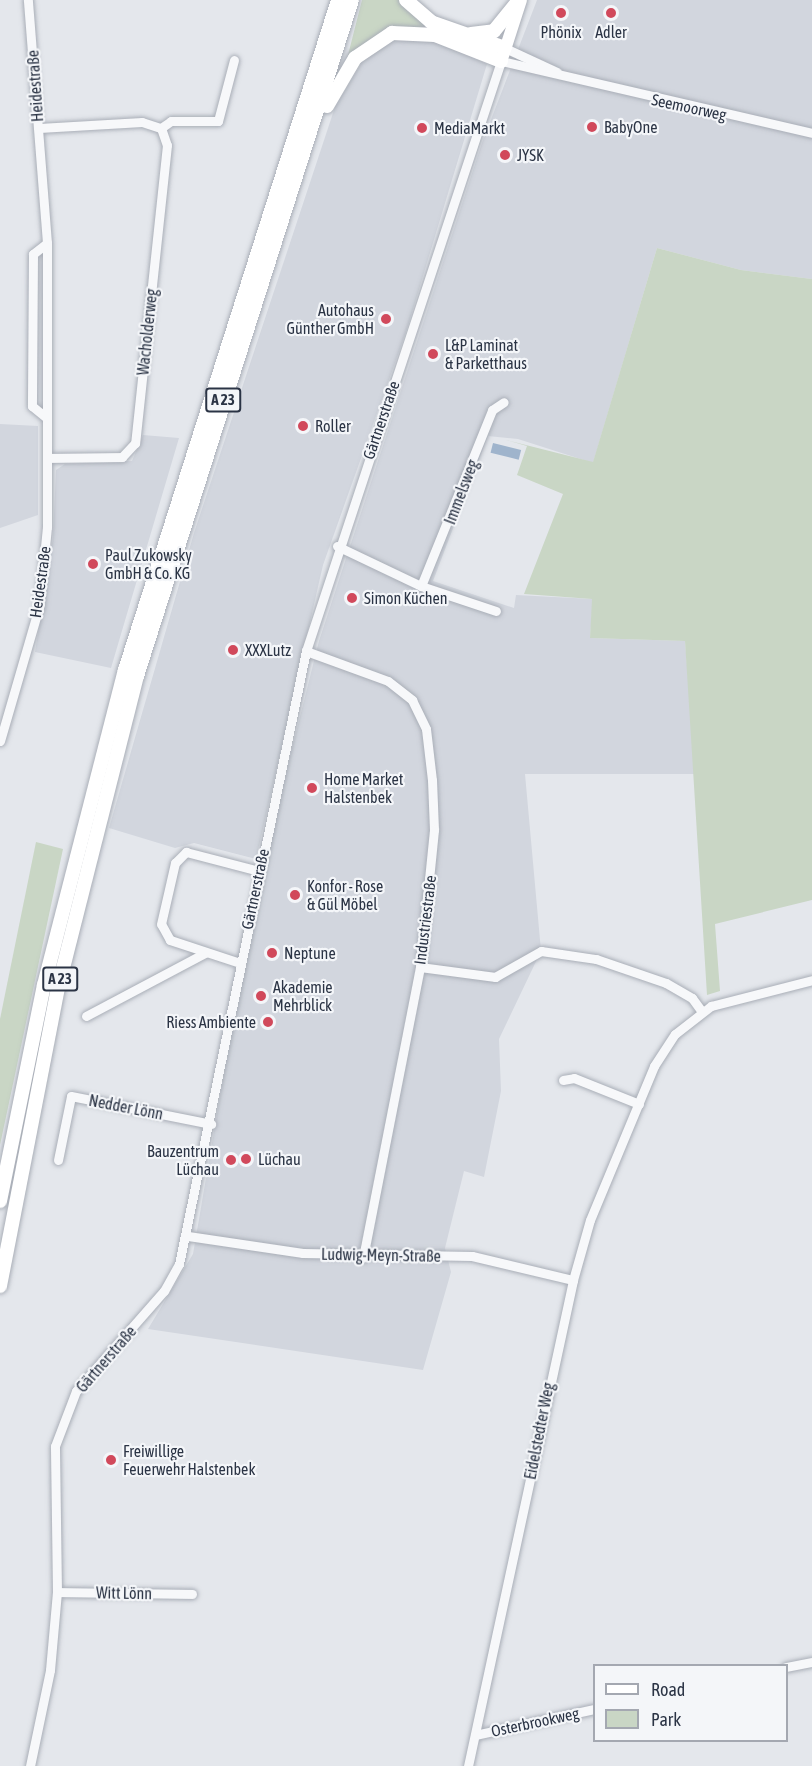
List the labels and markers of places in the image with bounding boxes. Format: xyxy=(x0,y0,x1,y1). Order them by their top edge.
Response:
marker: Phönix xyxy=(554,6,568,20)
marker: Adler xyxy=(604,6,618,20)
place label: Phönix xyxy=(540,22,582,42)
place label: Adler xyxy=(595,22,627,42)
place label: BabyOne xyxy=(604,117,657,137)
place label: MediaMarkt xyxy=(434,118,505,138)
marker: BabyOne xyxy=(585,120,599,134)
marker: MediaMarkt xyxy=(415,121,429,135)
place label: JYSK xyxy=(517,145,544,165)
marker: JYSK xyxy=(498,148,512,162)
place label: Autohaus Günther GmbH xyxy=(287,300,374,338)
marker: Autohaus Günther GmbH xyxy=(379,312,393,326)
place label: L&P Laminat & Parketthaus xyxy=(445,335,527,373)
marker: L&P Laminat & Parketthaus xyxy=(426,347,440,361)
place label: Roller xyxy=(315,416,351,436)
marker: Roller xyxy=(296,419,310,433)
place label: Paul Zukowsky GmbH & Co. KG xyxy=(105,545,192,583)
marker: Paul Zukowsky GmbH & Co. KG xyxy=(86,557,100,571)
place label: Simon Küchen xyxy=(364,588,448,608)
marker: Simon Küchen xyxy=(345,591,359,605)
place label: XXXLutz xyxy=(245,640,291,660)
marker: XXXLutz xyxy=(226,643,240,657)
place label: Home Market Halstenbek xyxy=(324,769,403,807)
marker: Home Market Halstenbek xyxy=(305,781,319,795)
place label: Konfor - Rose & Gül Möbel xyxy=(307,876,383,914)
marker: Konfor - Rose & Gül Möbel xyxy=(288,888,302,902)
place label: Neptune xyxy=(284,943,336,963)
marker: Neptune xyxy=(265,946,279,960)
place label: Akademie Mehrblick xyxy=(273,977,333,1015)
marker: Akademie Mehrblick xyxy=(254,989,268,1003)
place label: Riess Ambiente xyxy=(166,1012,256,1032)
marker: Riess Ambiente xyxy=(261,1015,275,1029)
place label: Bauzentrum Lüchau xyxy=(147,1141,219,1179)
place label: Lüchau xyxy=(258,1149,301,1169)
marker: Lüchau xyxy=(239,1152,253,1166)
marker: Bauzentrum Lüchau xyxy=(224,1153,238,1167)
place label: Freiwillige Feuerwehr Halstenbek xyxy=(123,1441,255,1479)
marker: Freiwillige Feuerwehr Halstenbek xyxy=(104,1453,118,1467)

